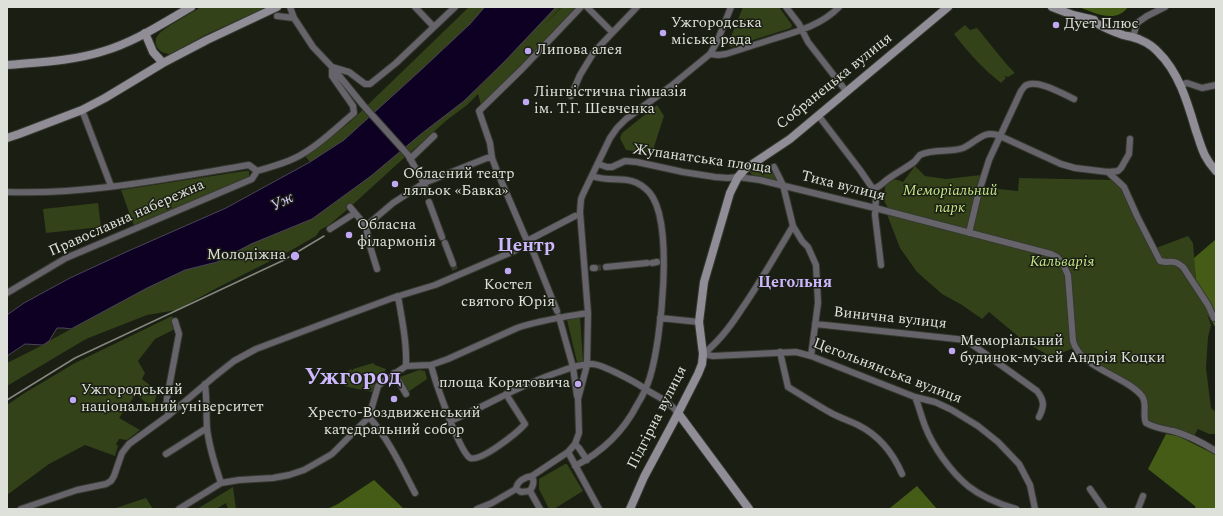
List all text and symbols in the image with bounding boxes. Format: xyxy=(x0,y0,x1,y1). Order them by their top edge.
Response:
place label: Ужгородська міська рада xyxy=(671,15,762,50)
place label: Дует Плюс xyxy=(1064,16,1139,34)
marker: Дует Плюс xyxy=(1051,20,1061,30)
marker: Ужгородська міська рада xyxy=(658,28,668,38)
street label: Собранецька вулиця xyxy=(774,30,896,134)
place label: Липова алея xyxy=(536,42,622,60)
marker: Липова алея xyxy=(523,46,533,56)
place label: Лінгвістична гімназія ім. Т.Г. Шевченка xyxy=(534,84,687,119)
marker: Лінгвістична гімназія ім. Т.Г. Шевченка xyxy=(521,97,531,107)
street label: Жупанатська площа xyxy=(631,141,773,179)
place label: Обласний театр ляльок «Бавка» xyxy=(403,166,514,201)
street label: Тиха вулиця xyxy=(799,168,887,206)
street label: Православна набережна xyxy=(46,177,208,261)
marker: Обласний театр ляльок «Бавка» xyxy=(390,179,400,189)
park label: Меморіальний парк xyxy=(903,183,997,218)
water label: Уж xyxy=(268,189,298,217)
place label: Обласна філармонія xyxy=(357,217,436,252)
marker: Обласна філармонія xyxy=(344,230,354,240)
district label: Центр xyxy=(497,236,555,258)
place label: Молодіжна xyxy=(207,247,286,265)
marker: Молодіжна xyxy=(289,250,301,262)
park label: Кальварія xyxy=(1030,254,1094,272)
marker: Костел святого Юрія xyxy=(503,266,513,276)
district label: Цегольня xyxy=(758,274,832,294)
place label: Костел святого Юрія xyxy=(461,277,555,312)
street label: Винична вулиця xyxy=(833,304,947,334)
place label: Меморіальний будинок-музей Андрія Коцки xyxy=(960,333,1165,368)
street label: Цегольнянська вулиця xyxy=(810,335,964,409)
marker: Меморіальний будинок-музей Андрія Коцки xyxy=(947,346,957,356)
street label: Підгірна вулиця xyxy=(624,363,692,473)
district label: Ужгород xyxy=(305,365,401,393)
place label: площа Корятовича xyxy=(439,375,570,393)
marker: площа Корятовича xyxy=(573,379,583,389)
place label: Ужгородський національний університет xyxy=(81,382,264,417)
marker: Хресто-Воздвиженський катедральний собор xyxy=(389,394,399,404)
marker: Ужгородський національний університет xyxy=(68,395,78,405)
place label: Хресто-Воздвиженський катедральний собор xyxy=(307,405,481,440)

